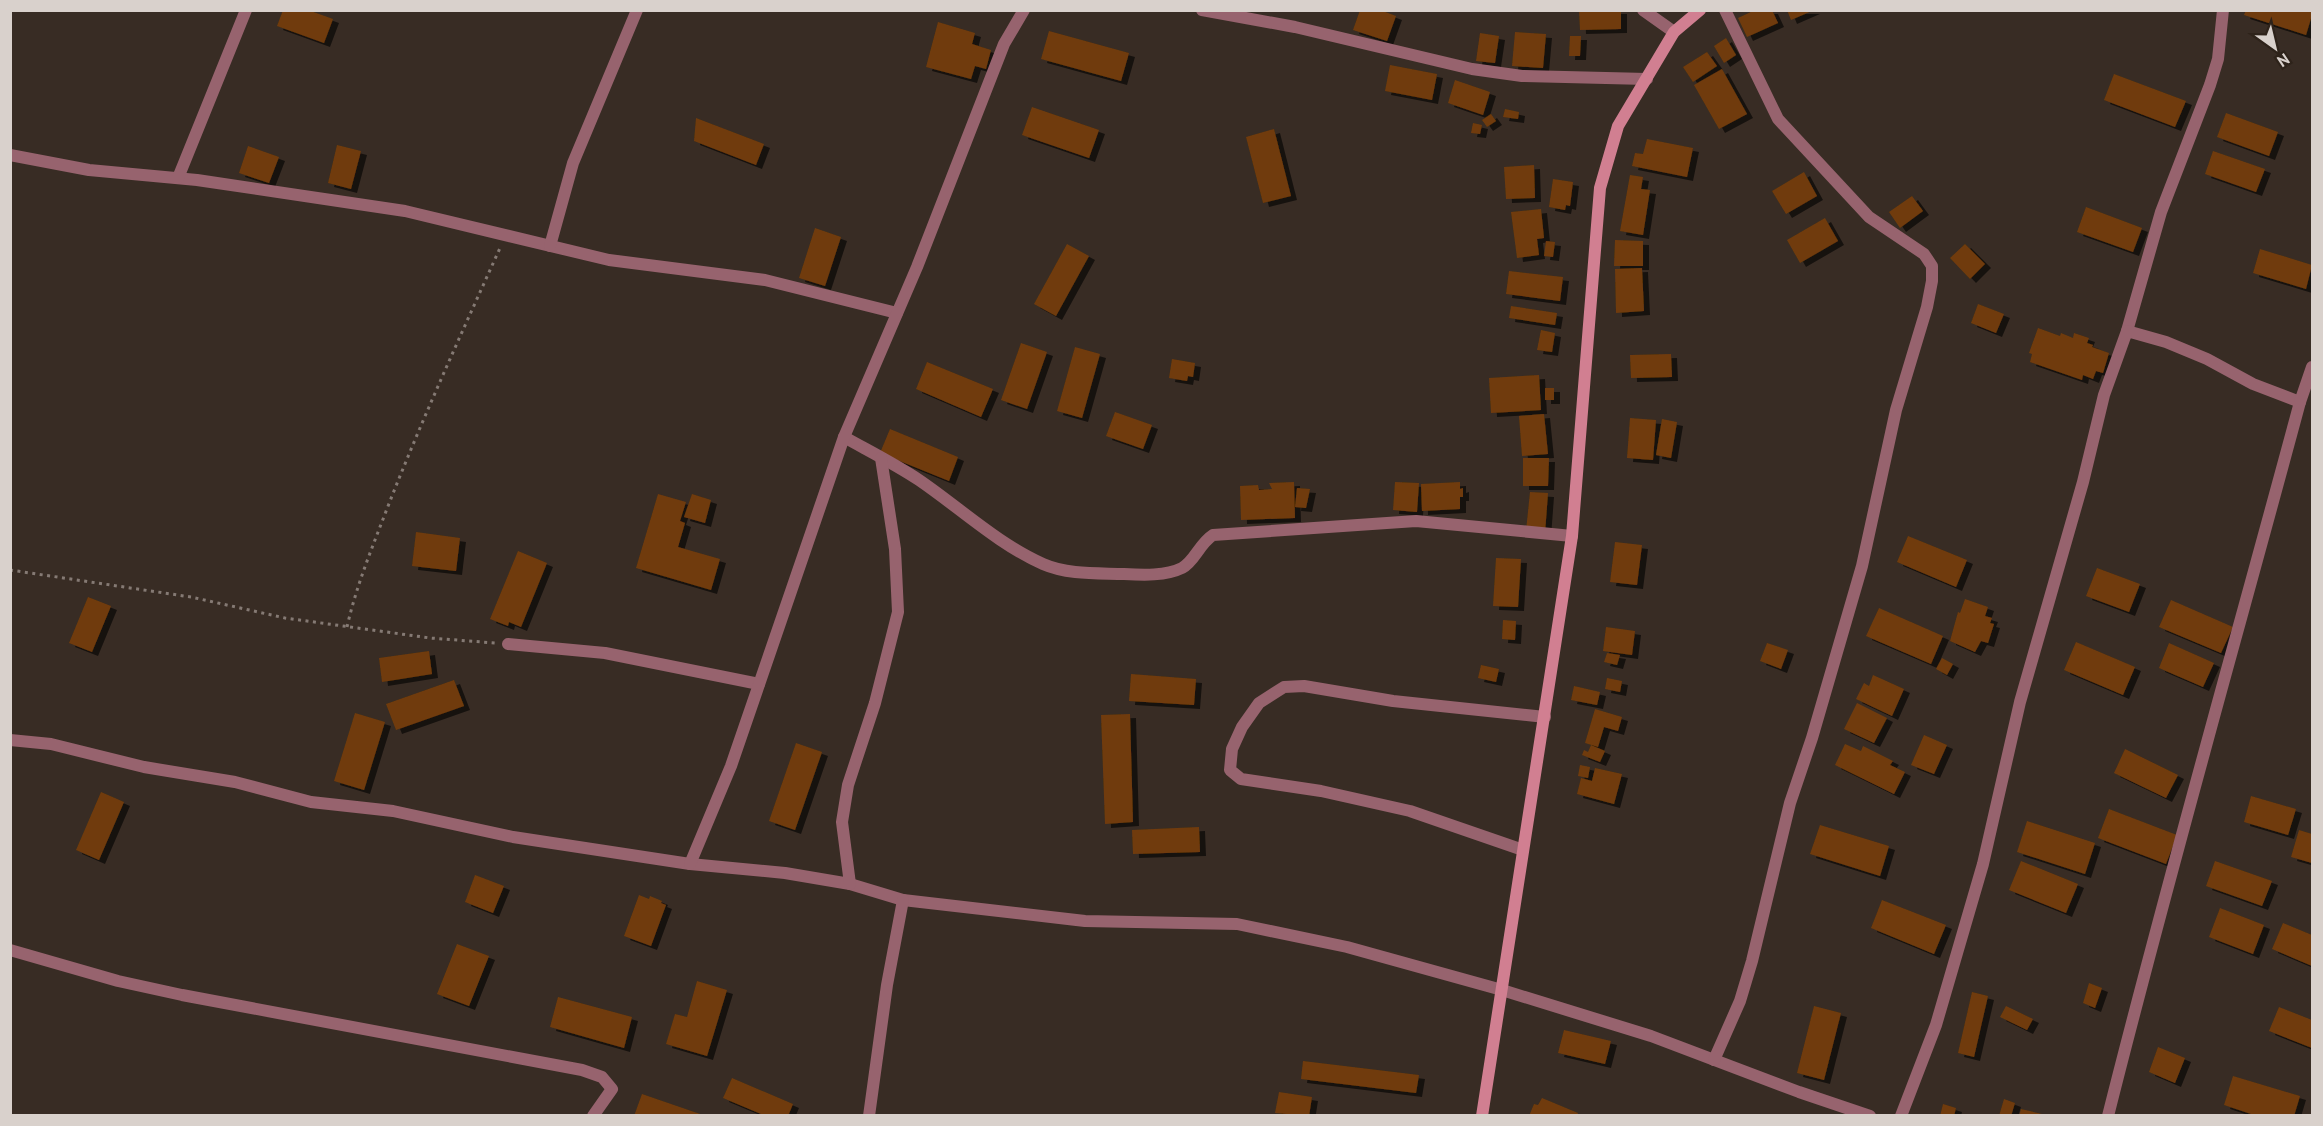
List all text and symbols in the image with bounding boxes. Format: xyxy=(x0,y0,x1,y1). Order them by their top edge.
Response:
north arrow xyxy=(2245,18,2305,78)
text: N xyxy=(2273,49,2293,72)

